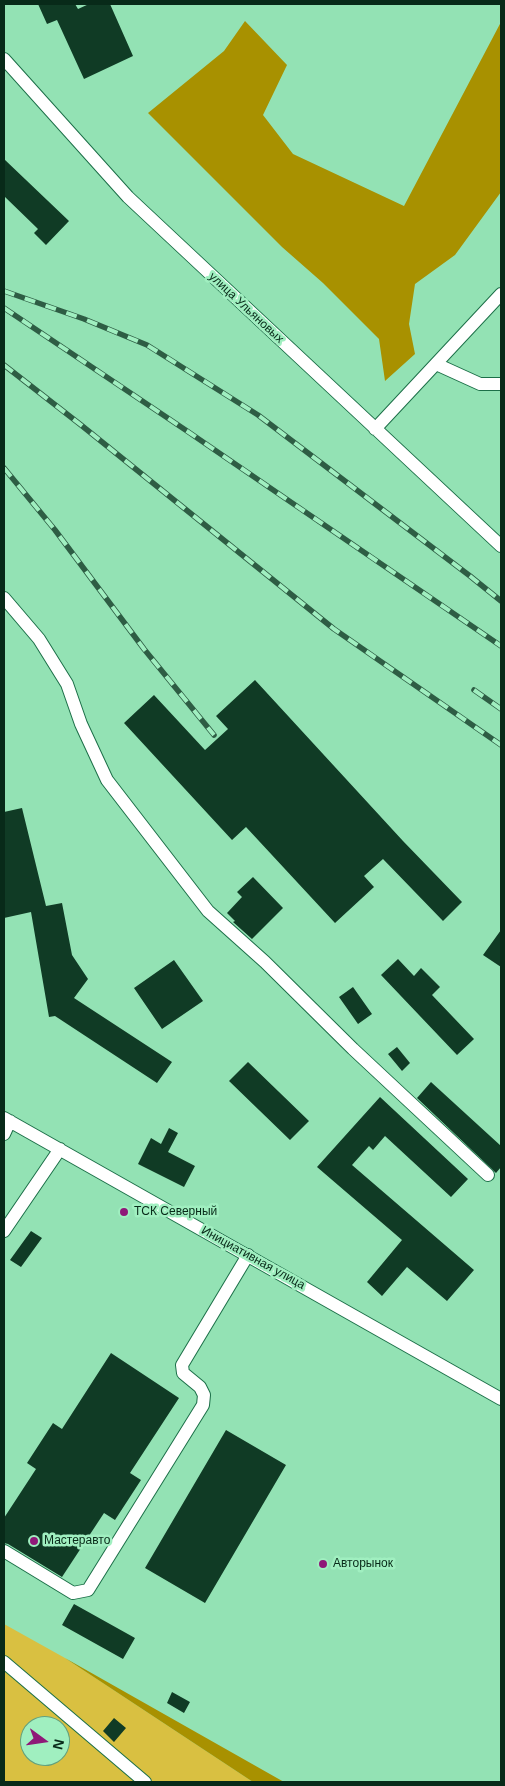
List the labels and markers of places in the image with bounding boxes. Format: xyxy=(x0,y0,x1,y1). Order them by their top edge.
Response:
place label: ТСК Северный xyxy=(134,1205,217,1219)
marker: ТСК Северный xyxy=(118,1206,130,1218)
place label: Мастеравто xyxy=(44,1534,110,1548)
marker: Мастеравто xyxy=(28,1535,40,1547)
place label: Авторынок xyxy=(333,1557,393,1571)
marker: Авторынок xyxy=(317,1558,329,1570)

